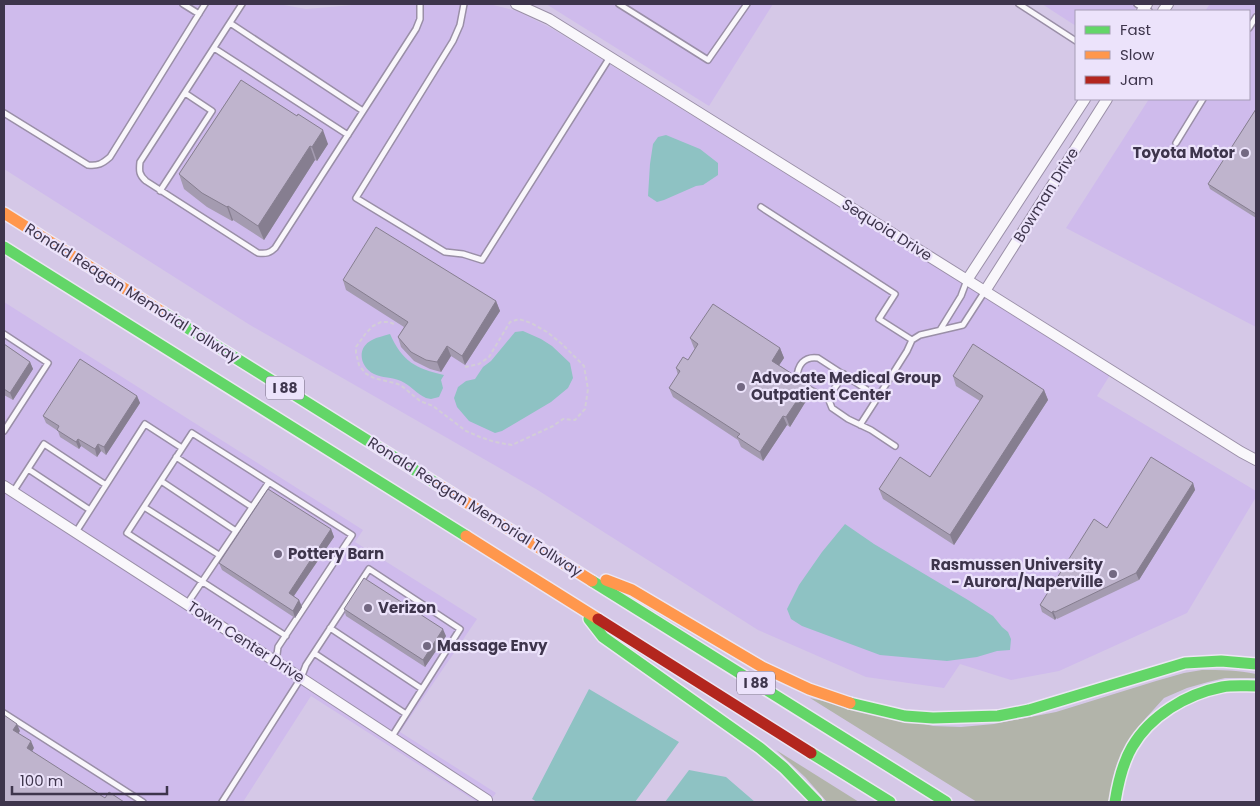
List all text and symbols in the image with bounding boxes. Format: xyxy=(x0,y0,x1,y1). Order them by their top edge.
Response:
legend xyxy=(1075,10,1250,100)
text: Fast xyxy=(1120,19,1151,40)
text: Slow xyxy=(1120,44,1155,65)
text: Jam xyxy=(1120,69,1154,90)
place label: Toyota Motor xyxy=(1133,142,1236,163)
street label: Bowman Drive xyxy=(1008,143,1083,246)
marker: Toyota Motor xyxy=(1239,147,1251,159)
street label: Sequoia Drive xyxy=(838,193,936,266)
street label: Ronald Reagan Memorial Tollway xyxy=(21,218,244,368)
place label: Advocate Medical Group Outpatient Center xyxy=(751,367,941,405)
road number: I 88 xyxy=(266,376,304,399)
marker: Advocate Medical Group Outpatient Center xyxy=(735,381,747,393)
street label: Ronald Reagan Memorial Tollway xyxy=(364,432,587,582)
place label: Pottery Barn xyxy=(288,543,384,564)
marker: Pottery Barn xyxy=(272,548,284,560)
place label: Rasmussen University - Aurora/Naperville xyxy=(931,554,1104,592)
marker: Rasmussen University - Aurora/Naperville xyxy=(1107,568,1119,580)
street label: Town Center Drive xyxy=(183,596,309,687)
place label: Verizon xyxy=(378,597,436,618)
marker: Verizon xyxy=(362,602,374,614)
place label: Massage Envy xyxy=(437,635,548,656)
marker: Massage Envy xyxy=(421,640,433,652)
road number: I 88 xyxy=(737,671,775,694)
scale bar xyxy=(12,764,168,796)
text: 100 m xyxy=(20,770,63,791)

